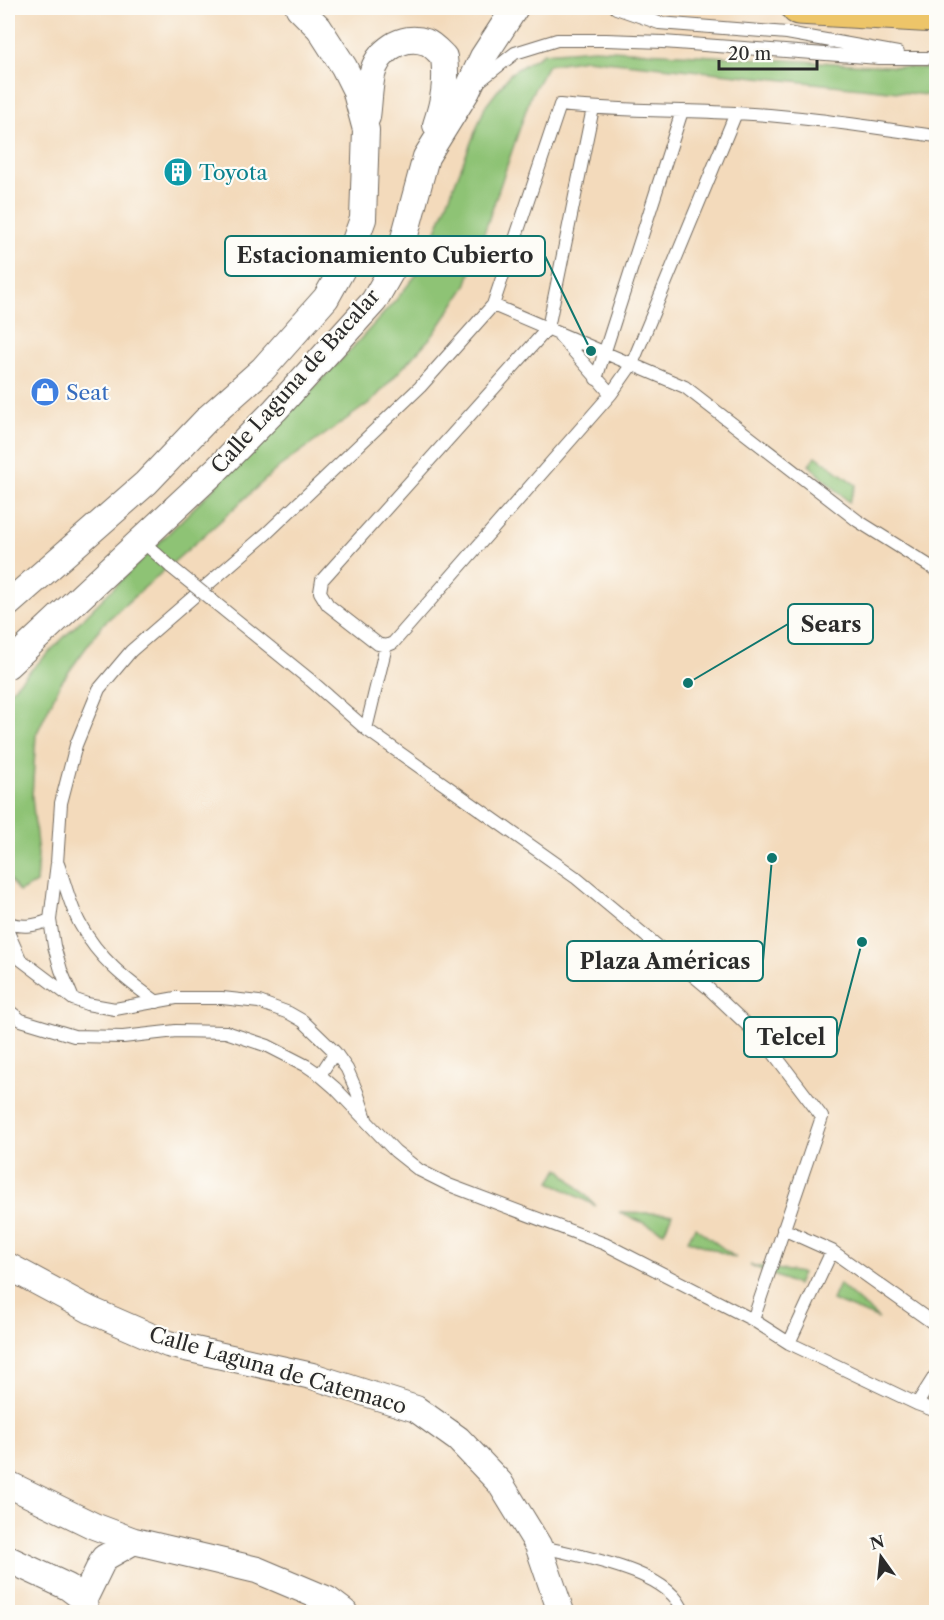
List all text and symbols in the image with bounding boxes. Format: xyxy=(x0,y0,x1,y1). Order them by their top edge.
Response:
scale bar xyxy=(719,33,816,71)
text: 20 m xyxy=(728,43,772,65)
building icon: Toyota xyxy=(162,156,194,188)
place label: Toyota xyxy=(199,160,268,185)
callout: Estacionamiento Cubierto xyxy=(225,236,545,276)
text: Estacionamiento Cubierto xyxy=(237,242,533,269)
street label: Calle Laguna de Bacalar xyxy=(206,283,385,478)
shop icon: Seat xyxy=(29,376,61,408)
place label: Seat xyxy=(66,380,109,405)
callout: Sears xyxy=(788,604,873,644)
text: Sears xyxy=(801,611,861,638)
callout: Plaza Américas xyxy=(567,941,763,981)
text: Plaza Américas xyxy=(580,948,750,975)
callout: Telcel xyxy=(744,1017,837,1057)
text: Telcel xyxy=(757,1024,826,1051)
street label: Calle Laguna de Catemaco xyxy=(146,1321,410,1419)
north arrow xyxy=(851,1527,911,1587)
text: N xyxy=(868,1531,887,1554)

